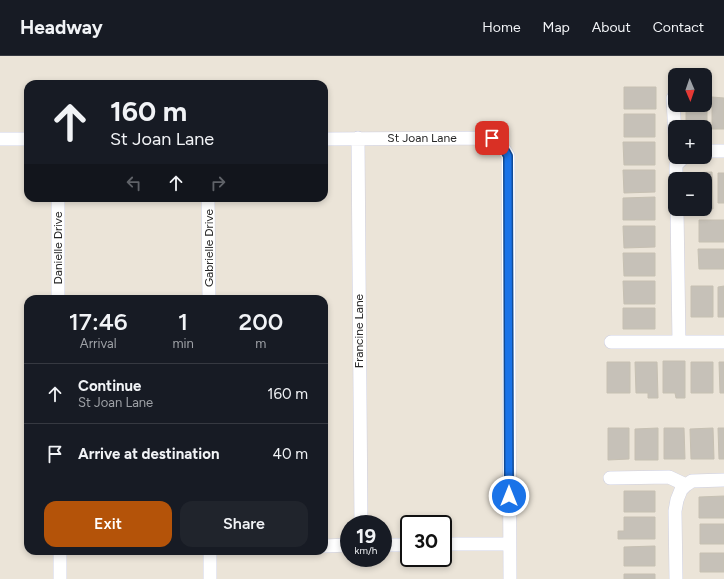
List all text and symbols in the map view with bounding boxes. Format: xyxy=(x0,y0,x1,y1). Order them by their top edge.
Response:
text: Headway xyxy=(20,16,103,39)
text: Home xyxy=(482,19,521,36)
text: Map xyxy=(543,19,570,36)
text: About xyxy=(592,19,631,36)
text: Contact xyxy=(653,19,704,36)
north arrow xyxy=(668,68,712,112)
map controls xyxy=(668,68,712,216)
text: 160 m xyxy=(110,94,187,128)
icon: ahead xyxy=(44,96,96,148)
button: + xyxy=(668,120,712,164)
pin xyxy=(475,121,509,155)
icon: arrive xyxy=(481,127,503,149)
text: St Joan Lane xyxy=(110,128,214,150)
street label: St Joan Lane xyxy=(387,131,457,145)
icon: left xyxy=(123,172,145,194)
icon: ahead xyxy=(165,172,187,194)
icon: right xyxy=(207,172,229,194)
button: − xyxy=(668,172,712,216)
street label: Gabrielle Drive xyxy=(202,208,216,287)
street label: Danielle Drive xyxy=(51,211,65,284)
street label: Francine Lane xyxy=(352,293,366,368)
text: 17:46 xyxy=(69,307,128,336)
text: 1 xyxy=(178,307,188,336)
text: 200 xyxy=(239,307,283,336)
text: Arrival xyxy=(80,336,117,351)
text: min xyxy=(172,336,194,351)
text: m xyxy=(255,336,266,351)
text: Continue xyxy=(78,377,141,395)
icon: ahead xyxy=(44,383,66,405)
text: 160 m xyxy=(267,385,308,403)
text: St Joan Lane xyxy=(78,395,153,410)
icon: arrive xyxy=(44,443,66,465)
text: Arrive at destination xyxy=(78,445,219,463)
text: 40 m xyxy=(273,445,308,463)
position arrow xyxy=(488,475,530,517)
button: Exit xyxy=(44,501,172,547)
button: Share xyxy=(180,501,308,547)
speed limit sign: 30 xyxy=(400,515,452,567)
text: 19 xyxy=(356,524,376,548)
text: km/h xyxy=(355,544,377,557)

